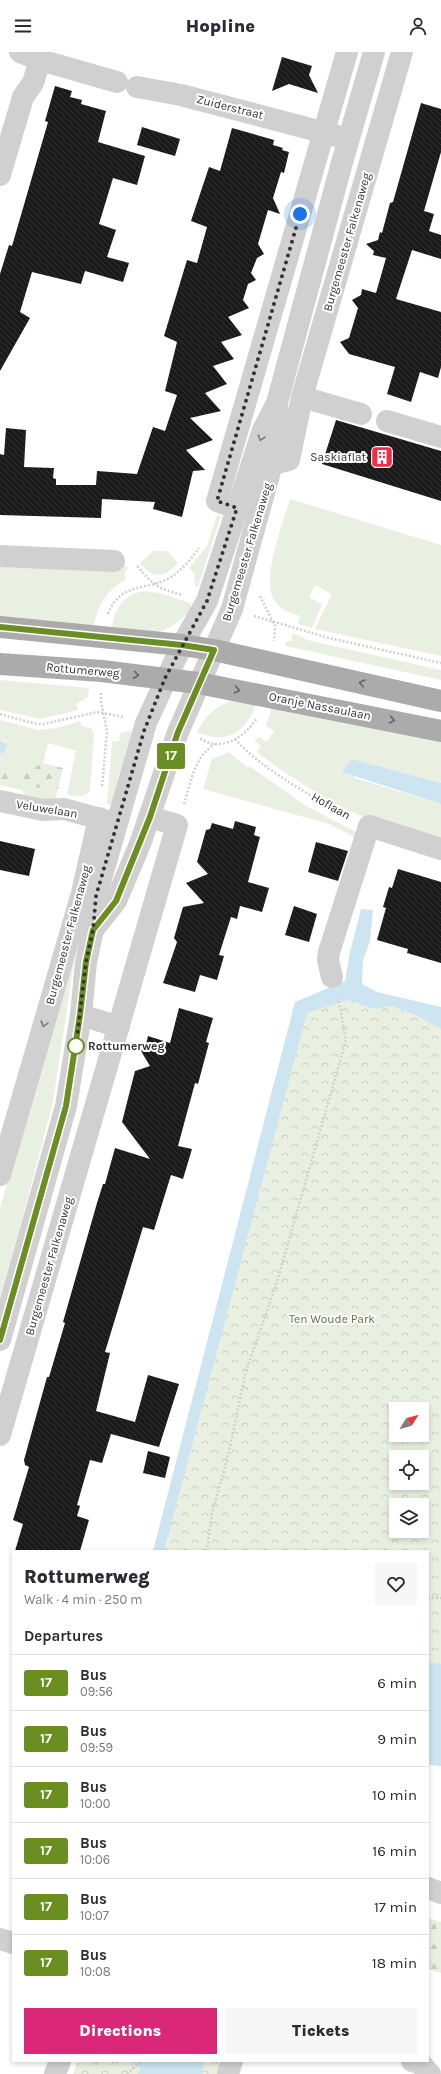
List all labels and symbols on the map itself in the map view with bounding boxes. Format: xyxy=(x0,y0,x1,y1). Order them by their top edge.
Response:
street label: Zuiderstraat xyxy=(195,92,265,122)
street label: Burgemeester Falkenaweg xyxy=(320,171,374,313)
your location xyxy=(290,204,310,224)
one-way arrow xyxy=(257,435,265,442)
building icon: Saskiaflat xyxy=(369,444,395,470)
place label: Saskiaflat xyxy=(310,450,366,464)
street label: Burgemeester Falkenaweg xyxy=(219,481,275,623)
street label: Rottumerweg xyxy=(46,660,120,680)
one-way arrow xyxy=(133,670,140,679)
one-way arrow xyxy=(359,679,365,687)
one-way arrow xyxy=(233,686,240,694)
street label: Oranje Nassaulaan xyxy=(268,689,372,723)
one-way arrow xyxy=(388,716,395,724)
line badge: 17 xyxy=(153,743,189,769)
street label: Hoflaan xyxy=(309,790,353,822)
street label: Veluwelaan xyxy=(15,797,79,821)
street label: Burgemeester Falkenaweg xyxy=(43,863,93,1006)
one-way arrow xyxy=(40,1020,49,1027)
marker: Rottumerweg xyxy=(67,1037,85,1055)
place label: Rottumerweg xyxy=(88,1039,164,1053)
street label: Burgemeester Falkenaweg xyxy=(22,1195,76,1337)
park label: Ten Woude Park xyxy=(289,1312,375,1326)
north arrow xyxy=(389,1402,429,1442)

